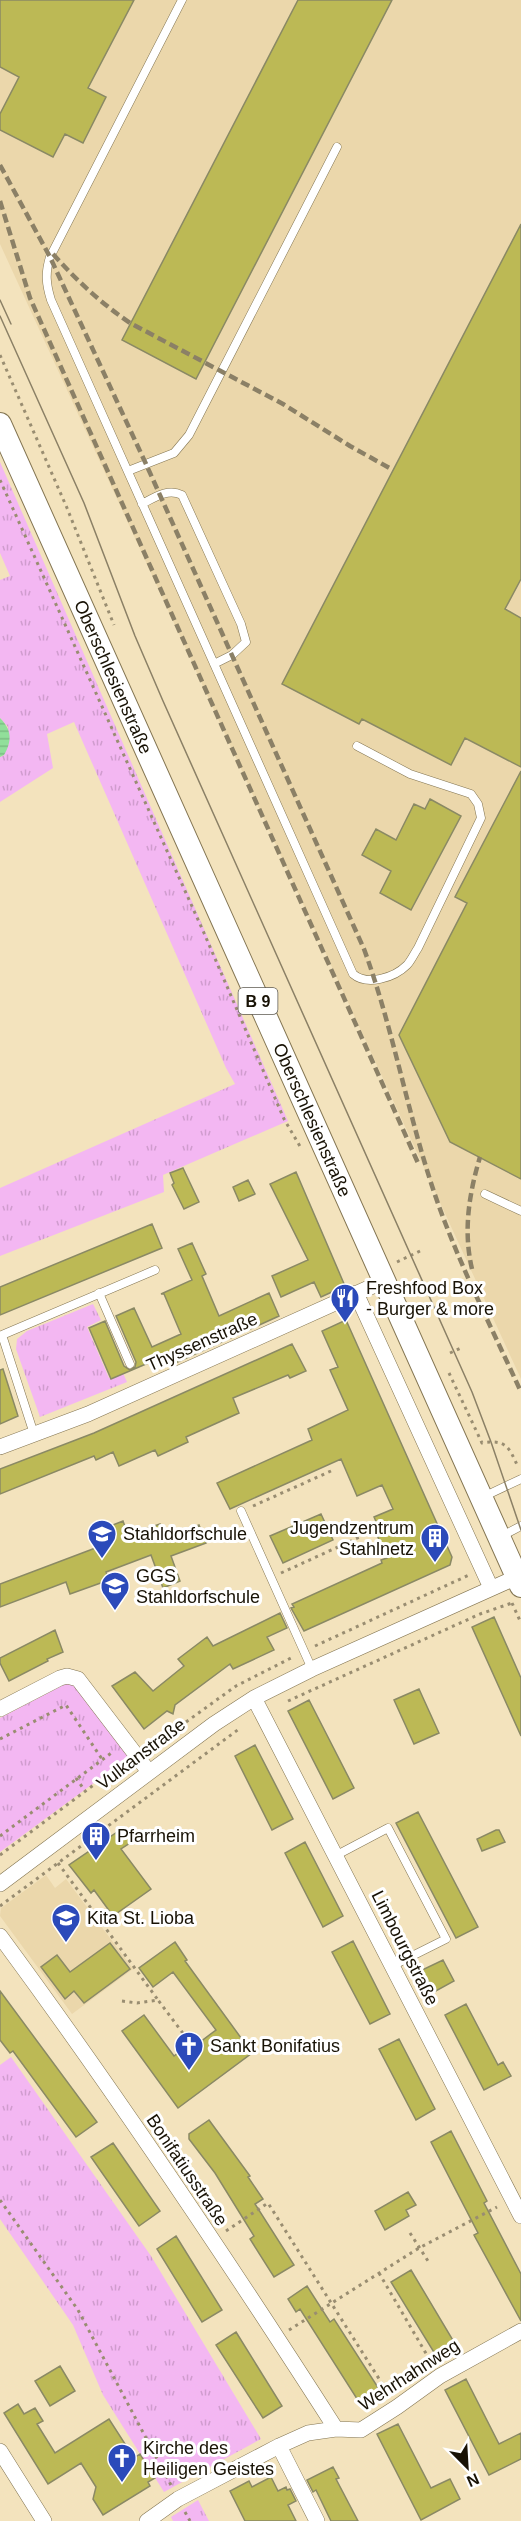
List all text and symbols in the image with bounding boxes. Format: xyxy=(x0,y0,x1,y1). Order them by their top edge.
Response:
street label: Oberschlesienstraße xyxy=(70,597,156,757)
road number: B 9 xyxy=(238,988,278,1014)
street label: Oberschlesienstraße xyxy=(269,1040,355,1200)
place label: Freshfood Box - Burger & more xyxy=(366,1278,494,1319)
restaurant icon: Freshfood Box - Burger & more xyxy=(329,1282,361,1324)
street label: Thyssenstraße xyxy=(144,1309,260,1375)
school or university icon: Stahldorfschule xyxy=(86,1518,118,1560)
place label: Jugendzentrum Stahlnetz xyxy=(290,1518,414,1559)
building icon: Jugendzentrum Stahlnetz xyxy=(419,1522,451,1564)
place label: Stahldorfschule xyxy=(123,1524,247,1544)
place label: GGS Stahldorfschule xyxy=(136,1566,260,1607)
school or university icon: GGS Stahldorfschule xyxy=(99,1570,131,1612)
street label: Vulkanstraße xyxy=(93,1714,189,1794)
building icon: Pfarrheim xyxy=(80,1820,112,1862)
place label: Pfarrheim xyxy=(117,1826,195,1846)
street label: Limbourgstraße xyxy=(367,1887,443,2009)
school or university icon: Kita St. Lioba xyxy=(50,1902,82,1944)
place label: Kita St. Lioba xyxy=(87,1908,195,1928)
church icon: Sankt Bonifatius xyxy=(173,2030,205,2072)
place label: Sankt Bonifatius xyxy=(210,2036,340,2056)
street label: Bonifatiusstraße xyxy=(142,2110,232,2230)
street label: Wehrhahnweg xyxy=(355,2335,463,2415)
north arrow xyxy=(437,2437,497,2497)
place label: Kirche des Heiligen Geistes xyxy=(143,2438,274,2479)
church icon: Kirche des Heiligen Geistes xyxy=(106,2442,138,2484)
text: N xyxy=(464,2470,482,2490)

